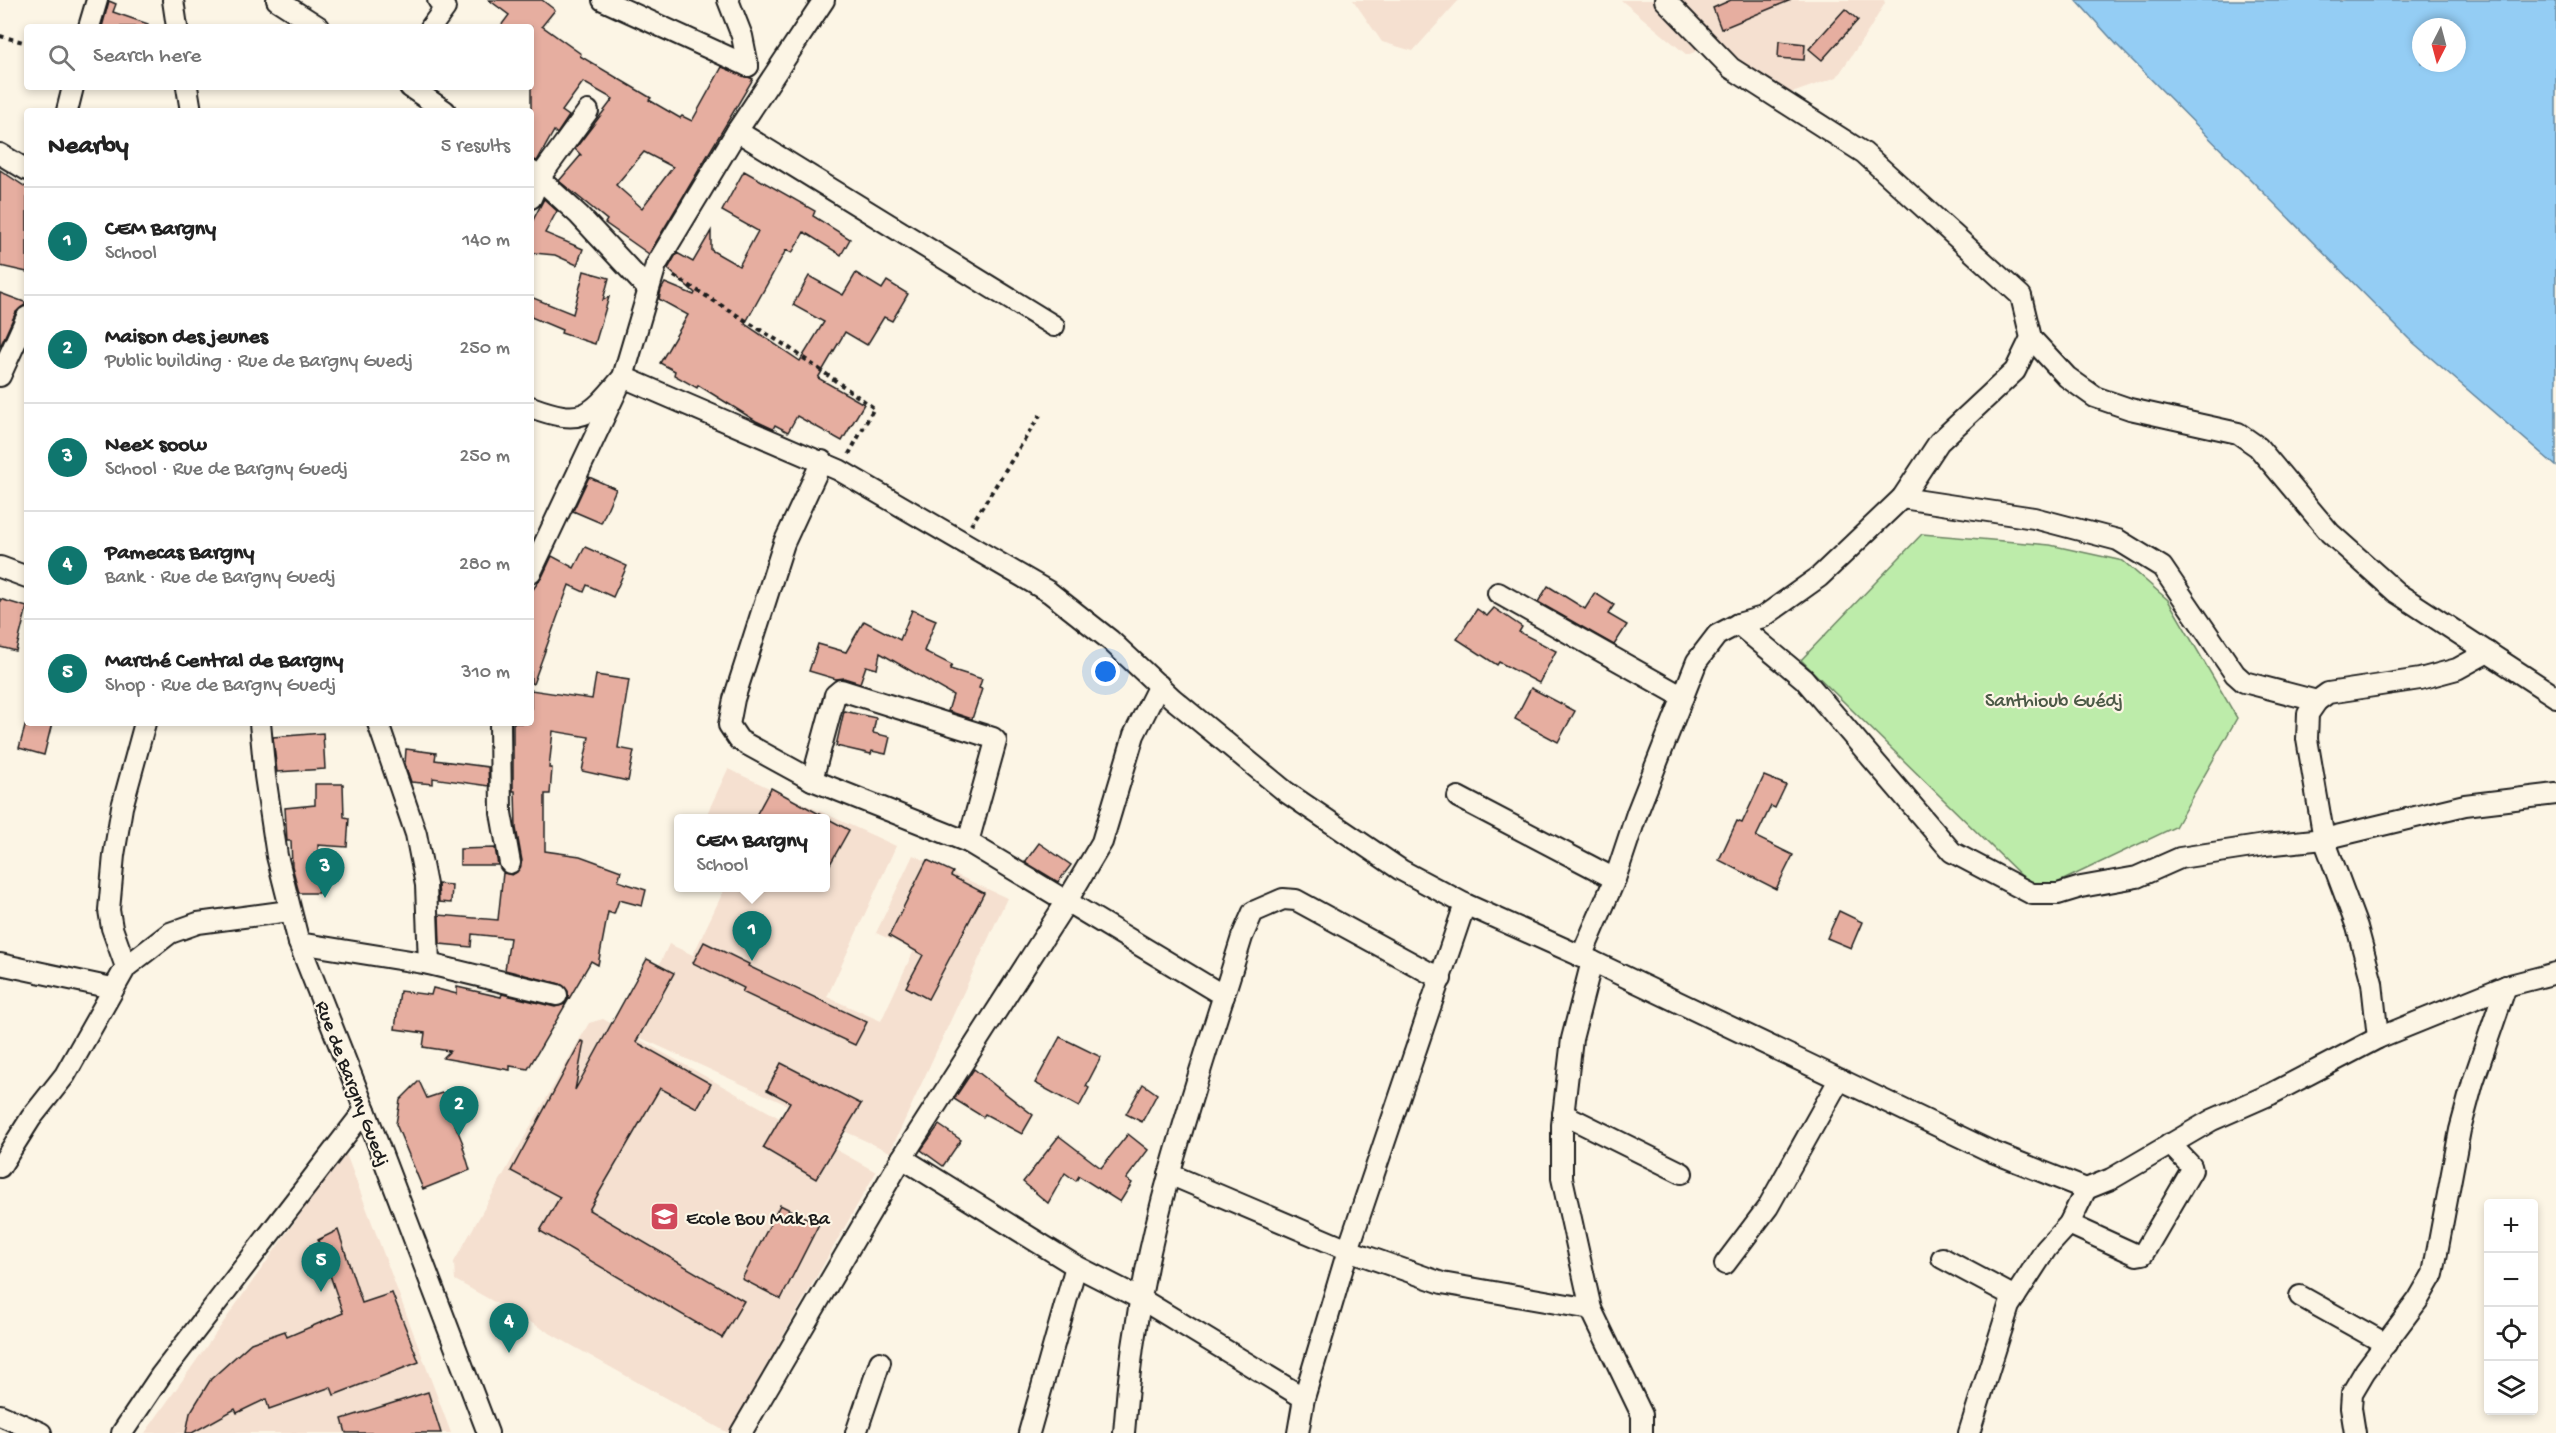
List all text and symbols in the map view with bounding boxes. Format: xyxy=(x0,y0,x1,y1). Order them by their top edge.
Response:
north arrow xyxy=(2412,18,2466,72)
search box xyxy=(24,24,534,90)
icon: search xyxy=(45,41,78,74)
text: Search here xyxy=(93,44,201,70)
text: Nearby xyxy=(48,132,129,163)
text: 5 results xyxy=(441,136,510,159)
text: CEM Bargny xyxy=(105,217,216,243)
text: 1 xyxy=(63,230,72,253)
text: 140 m xyxy=(462,230,510,253)
text: School xyxy=(105,243,157,266)
text: Maison des jeunes xyxy=(105,325,268,351)
text: 2 xyxy=(63,338,72,361)
text: 250 m xyxy=(459,338,510,361)
text: Public building · Rue de Bargny Guedj xyxy=(105,351,413,374)
text: Neex soow xyxy=(105,433,207,459)
text: 3 xyxy=(62,446,73,469)
text: 250 m xyxy=(459,446,510,469)
text: School · Rue de Bargny Guedj xyxy=(105,459,348,482)
text: Pamecas Bargny xyxy=(105,541,254,567)
text: 4 xyxy=(63,554,72,577)
text: 280 m xyxy=(459,554,510,577)
text: Bank · Rue de Bargny Guedj xyxy=(105,567,336,590)
text: Marché Central de Bargny xyxy=(105,649,343,675)
your location xyxy=(1091,657,1120,686)
text: 5 xyxy=(62,662,73,685)
text: 310 m xyxy=(461,662,510,685)
text: Shop · Rue de Bargny Guedj xyxy=(105,675,336,698)
park label: Santhioub Guédj xyxy=(1985,691,2123,714)
popup xyxy=(674,814,830,892)
text: CEM Bargny xyxy=(696,829,808,855)
pin: 3 xyxy=(306,848,344,898)
text: School xyxy=(696,855,748,878)
pin: 1 xyxy=(732,912,771,961)
street label: Rue de Bargny Guedj xyxy=(309,998,393,1170)
pin: 2 xyxy=(440,1086,478,1136)
map controls xyxy=(2484,1199,2538,1415)
button: + xyxy=(2484,1199,2538,1253)
school or university icon: Ecole Bou Mak Ba xyxy=(649,1201,681,1233)
place label: Ecole Bou Mak Ba xyxy=(686,1209,831,1232)
pin: 5 xyxy=(302,1242,340,1292)
button: − xyxy=(2484,1253,2538,1307)
pin: 4 xyxy=(490,1304,528,1353)
button: locate xyxy=(2484,1307,2538,1361)
button: layers xyxy=(2484,1361,2538,1415)

